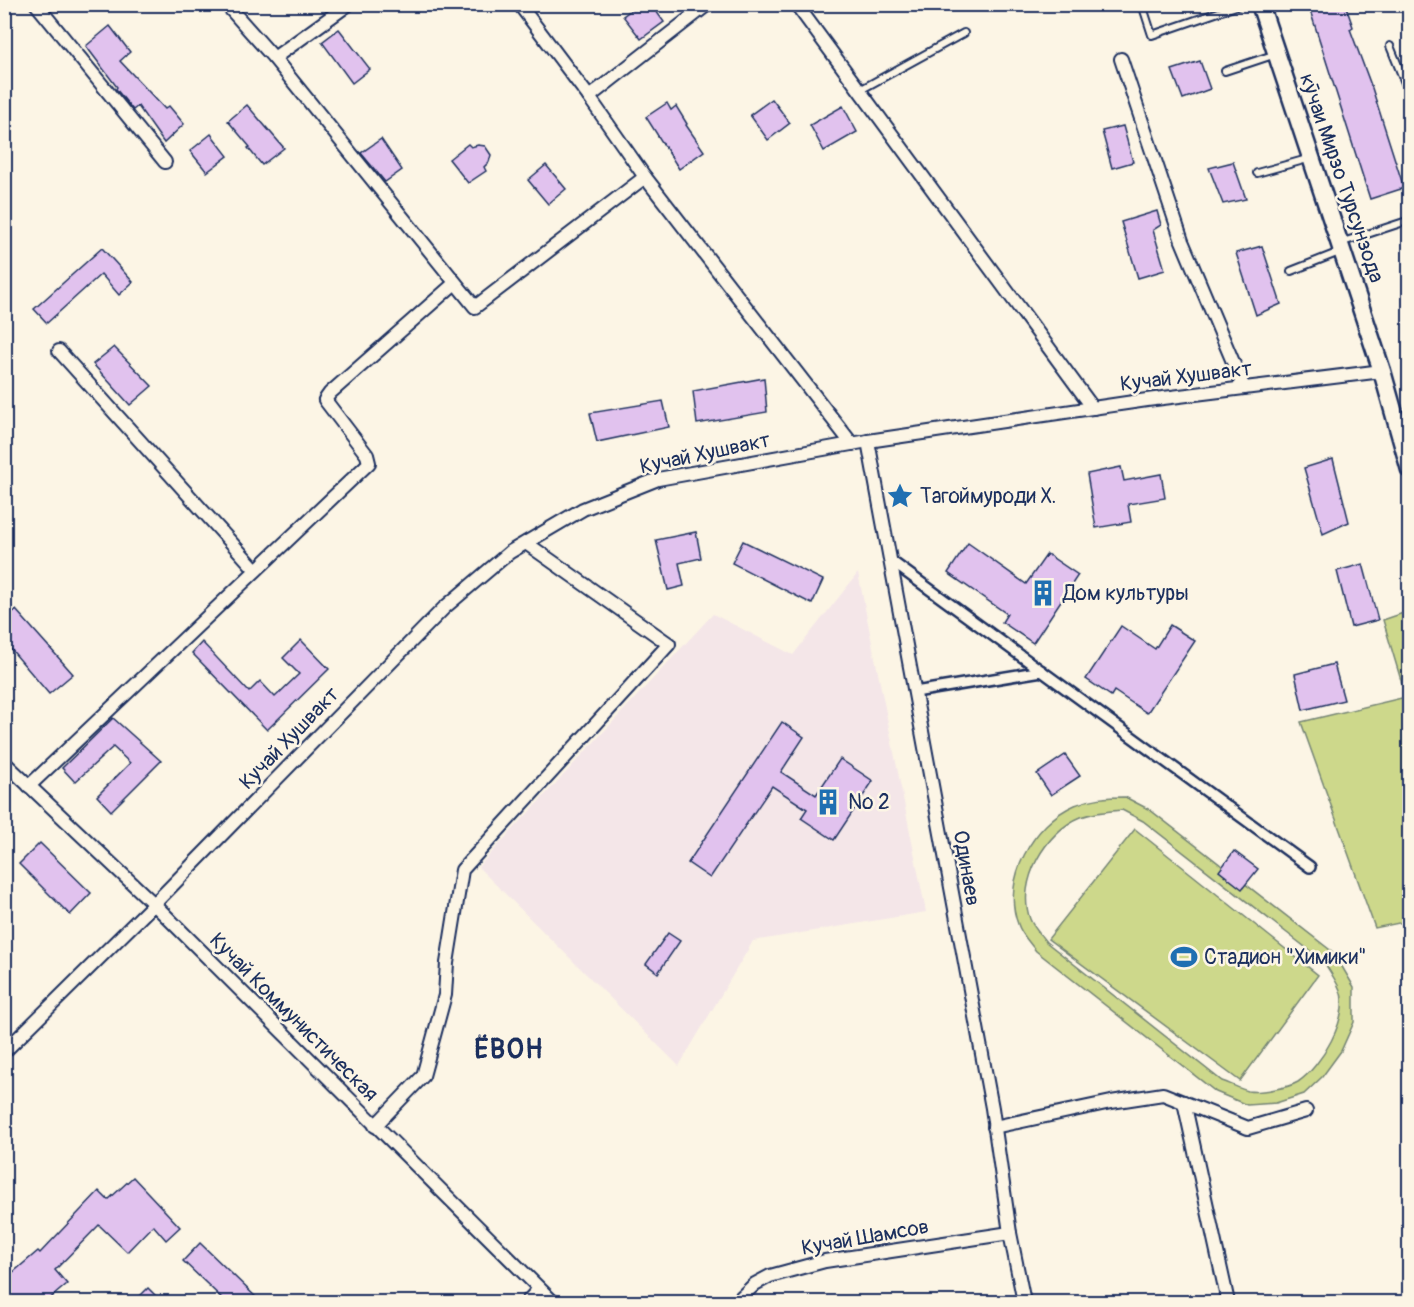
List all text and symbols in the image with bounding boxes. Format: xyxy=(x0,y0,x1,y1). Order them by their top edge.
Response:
street label: кӯчаи Мирзо Турсунзода xyxy=(1293,70,1390,286)
street label: Кучай Хушвакт xyxy=(1119,355,1254,398)
street label: Кучай Хушвакт xyxy=(637,426,773,480)
place icon: Тагоймуроди Х. xyxy=(885,481,915,511)
place label: Тагоймуроди Х. xyxy=(920,483,1056,510)
building icon: Дом культуры xyxy=(1028,578,1058,608)
place label: Дом культуры xyxy=(1062,580,1189,607)
street label: Кучай Хушвакт xyxy=(234,681,345,795)
building icon: № 2 xyxy=(813,787,843,817)
place label: № 2 xyxy=(848,789,890,816)
street label: Одинаев xyxy=(947,828,986,908)
street label: Кучай Коммунистическая xyxy=(203,927,384,1108)
sports icon: Стадион "Химики" xyxy=(1169,942,1199,972)
place label: Стадион "Химики" xyxy=(1204,944,1367,971)
district label: ЁВОН xyxy=(474,1033,544,1066)
street label: Кучай Шамсов xyxy=(799,1213,931,1262)

